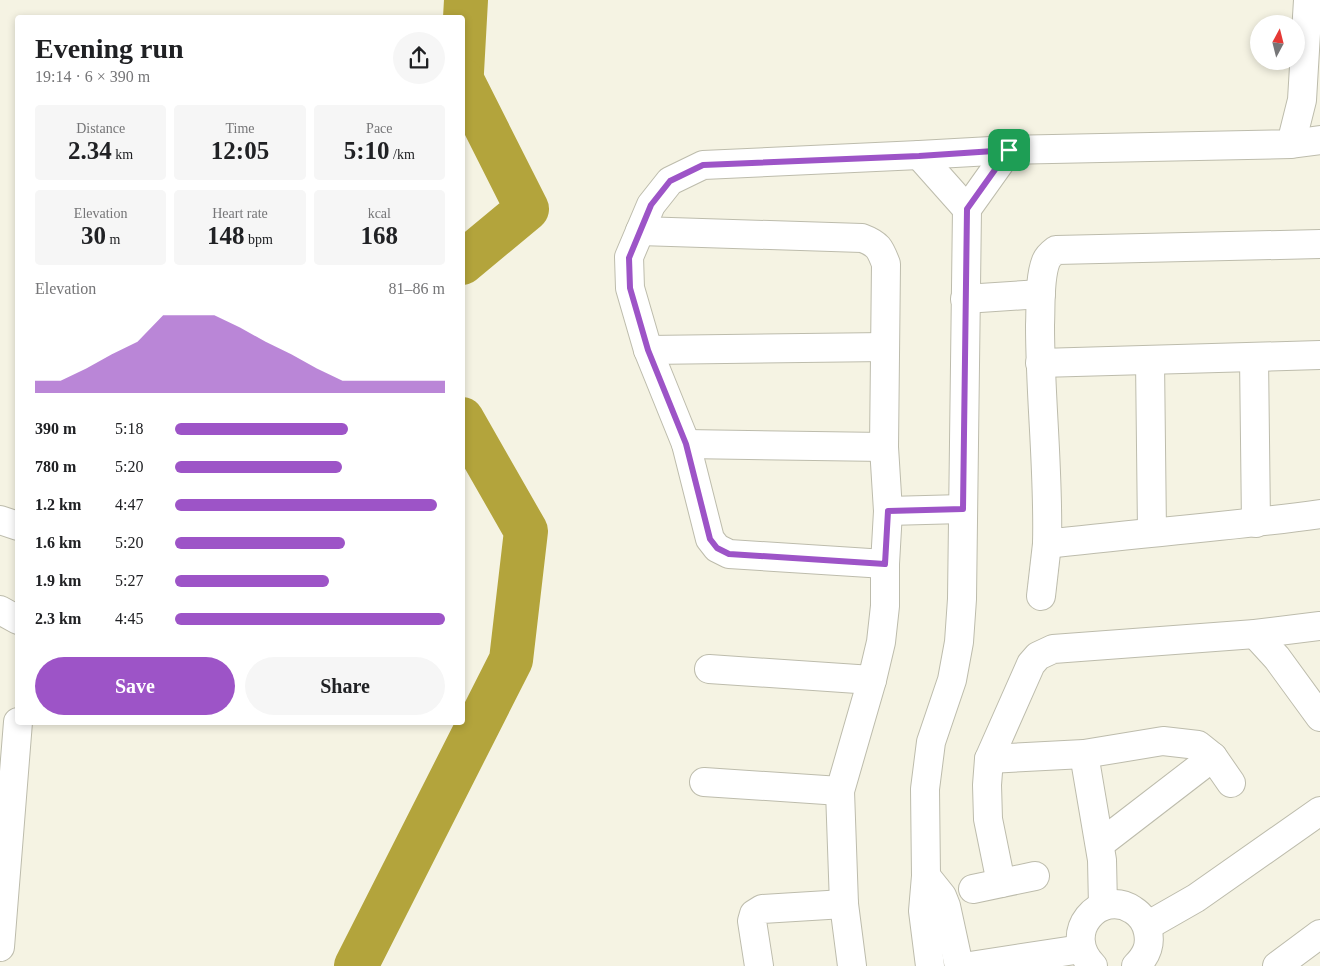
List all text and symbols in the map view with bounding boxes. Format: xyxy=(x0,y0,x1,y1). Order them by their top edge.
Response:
north arrow xyxy=(1250,15,1305,70)
map controls xyxy=(1250,15,1305,70)
button: share xyxy=(393,32,445,84)
text: Evening run xyxy=(35,33,184,64)
text: 19:14 · 6 × 390 m xyxy=(35,68,150,85)
text: Distance xyxy=(76,121,125,136)
text: Time xyxy=(225,121,255,136)
text: Pace xyxy=(366,121,393,136)
pin xyxy=(988,129,1030,171)
icon: arrive xyxy=(995,136,1023,164)
text: 2.34 xyxy=(68,137,112,164)
text: 12:05 xyxy=(211,137,269,164)
text: 5:10 xyxy=(344,137,390,164)
text: km xyxy=(112,147,133,162)
text: /km xyxy=(390,147,415,162)
text: Elevation xyxy=(74,206,127,221)
text: Heart rate xyxy=(212,206,268,221)
text: kcal xyxy=(368,206,391,221)
text: 30 xyxy=(81,222,106,249)
text: 148 xyxy=(207,222,245,249)
text: 168 xyxy=(361,222,398,249)
text: m xyxy=(106,232,120,247)
text: bpm xyxy=(245,232,273,247)
text: Elevation xyxy=(35,280,96,297)
text: 81–86 m xyxy=(389,280,445,297)
text: 390 m xyxy=(35,420,76,437)
text: 5:18 xyxy=(115,420,143,437)
text: 780 m xyxy=(35,458,76,475)
text: 5:20 xyxy=(115,458,143,475)
text: 1.2 km xyxy=(35,496,81,513)
text: 4:47 xyxy=(115,496,143,513)
text: 1.6 km xyxy=(35,534,81,551)
text: 5:20 xyxy=(115,534,143,551)
text: 1.9 km xyxy=(35,572,81,589)
text: 5:27 xyxy=(115,572,143,589)
text: 2.3 km xyxy=(35,610,81,627)
text: 4:45 xyxy=(115,610,143,627)
button: Save xyxy=(35,657,235,715)
button: Share xyxy=(245,657,445,715)

